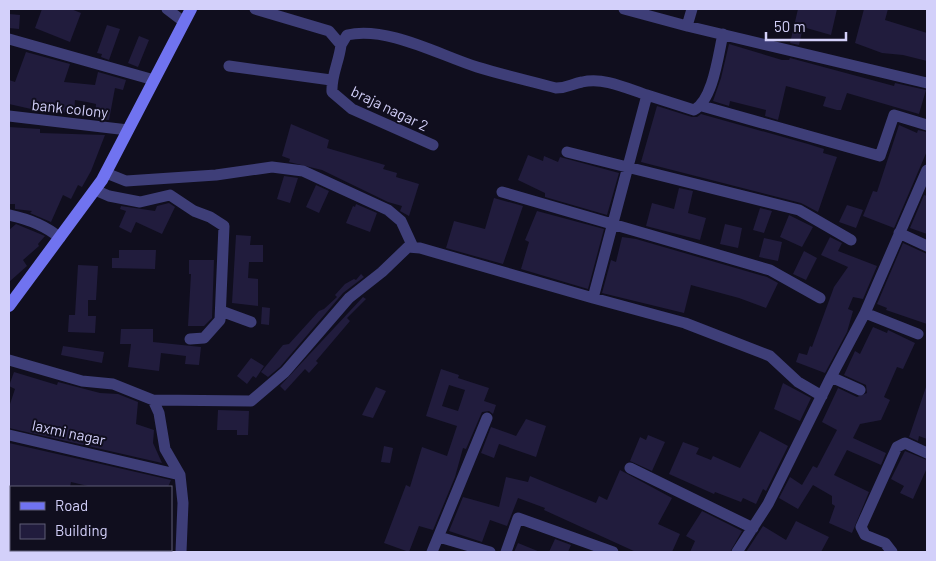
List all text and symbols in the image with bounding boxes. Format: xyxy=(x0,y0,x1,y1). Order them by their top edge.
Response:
scale bar xyxy=(766,10,846,42)
text: 50 m xyxy=(774,17,806,35)
street label: braja nagar 2 xyxy=(348,82,432,134)
street label: bank colony xyxy=(31,95,109,121)
street label: laxmi nagar xyxy=(31,415,108,449)
legend xyxy=(10,486,172,551)
text: Road xyxy=(55,496,88,514)
text: Building xyxy=(55,521,108,539)

